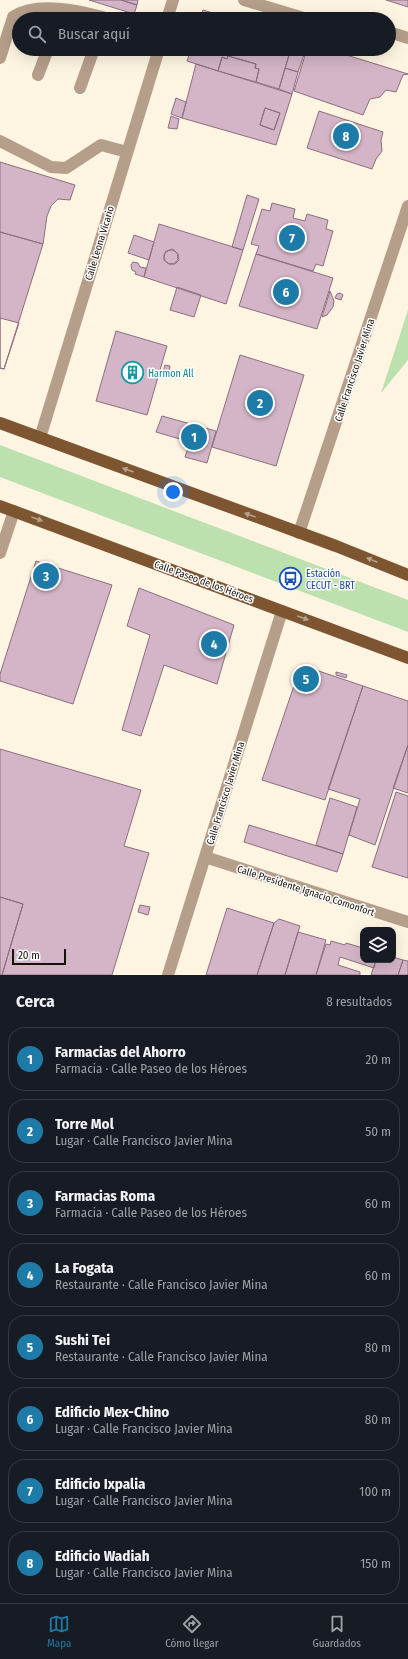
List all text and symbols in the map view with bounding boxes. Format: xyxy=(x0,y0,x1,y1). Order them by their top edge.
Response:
search box xyxy=(12,12,396,56)
icon: search xyxy=(26,23,48,45)
text: Buscar aquí xyxy=(58,25,130,43)
pin: 8 xyxy=(333,121,359,151)
street label: Calle Leona Vicario xyxy=(83,205,117,282)
pin: 7 xyxy=(279,223,305,253)
pin: 6 xyxy=(273,277,299,307)
street label: Calle Francisco Javier Mina xyxy=(333,317,377,423)
building icon: Harmon All xyxy=(119,360,145,386)
place label: Harmon All xyxy=(148,368,194,380)
pin: 2 xyxy=(247,388,273,418)
pin: 1 xyxy=(181,422,207,452)
one-way arrow xyxy=(122,466,134,472)
your location xyxy=(163,482,183,502)
one-way arrow xyxy=(244,511,256,517)
one-way arrow xyxy=(31,517,43,523)
one-way arrow xyxy=(365,557,377,563)
street label: Calle Paseo de los Héroes xyxy=(153,558,255,605)
pin: 3 xyxy=(33,561,59,591)
bus stop icon: Estación CECUT - BRT xyxy=(278,566,304,592)
place label: Estación CECUT - BRT xyxy=(306,568,355,592)
one-way arrow xyxy=(297,615,309,621)
pin: 4 xyxy=(201,629,227,659)
pin: 5 xyxy=(293,664,319,694)
street label: Calle Francisco Javier Mina xyxy=(205,740,247,846)
street label: Calle Presidente Ignacio Comonfort xyxy=(236,863,376,919)
map controls xyxy=(360,927,396,963)
button: layers xyxy=(360,927,396,963)
scale bar xyxy=(12,947,66,966)
text: 20 m xyxy=(18,949,40,962)
text: Cerca xyxy=(16,991,55,1012)
text: 8 resultados xyxy=(326,994,392,1009)
text: Farmacias del Ahorro xyxy=(55,1043,186,1061)
text: 1 xyxy=(27,1052,33,1067)
text: 20 m xyxy=(365,1052,391,1067)
text: Farmacia · Calle Paseo de los Héroes xyxy=(55,1061,247,1076)
text: Torre Mol xyxy=(55,1115,114,1133)
text: 2 xyxy=(27,1124,33,1139)
text: 50 m xyxy=(365,1124,391,1139)
text: Lugar · Calle Francisco Javier Mina xyxy=(55,1133,233,1148)
text: Farmacias Roma xyxy=(55,1187,155,1205)
text: 3 xyxy=(27,1196,33,1211)
text: 60 m xyxy=(365,1196,391,1211)
text: Farmacia · Calle Paseo de los Héroes xyxy=(55,1205,247,1220)
text: La Fogata xyxy=(55,1259,114,1277)
text: 4 xyxy=(27,1268,33,1283)
text: 60 m xyxy=(365,1268,391,1283)
text: Restaurante · Calle Francisco Javier Mina xyxy=(55,1277,268,1292)
text: Sushi Tei xyxy=(55,1331,110,1349)
text: 5 xyxy=(27,1340,33,1355)
text: 80 m xyxy=(365,1340,391,1355)
text: Restaurante · Calle Francisco Javier Mina xyxy=(55,1349,268,1364)
text: Edificio Mex-Chino xyxy=(55,1403,169,1421)
text: 6 xyxy=(27,1412,33,1427)
text: 80 m xyxy=(365,1412,391,1427)
text: Lugar · Calle Francisco Javier Mina xyxy=(55,1421,233,1436)
text: Edificio Ixpalia xyxy=(55,1475,145,1493)
text: 7 xyxy=(27,1484,33,1499)
text: 100 m xyxy=(359,1484,391,1499)
text: Lugar · Calle Francisco Javier Mina xyxy=(55,1493,233,1508)
text: Edificio Wadiah xyxy=(55,1547,150,1565)
text: 8 xyxy=(27,1556,33,1571)
text: 150 m xyxy=(360,1556,391,1571)
text: Lugar · Calle Francisco Javier Mina xyxy=(55,1565,233,1580)
tab: Mapa xyxy=(47,1613,71,1650)
tab: Cómo llegar xyxy=(165,1613,219,1650)
tab: Guardados xyxy=(312,1613,361,1650)

